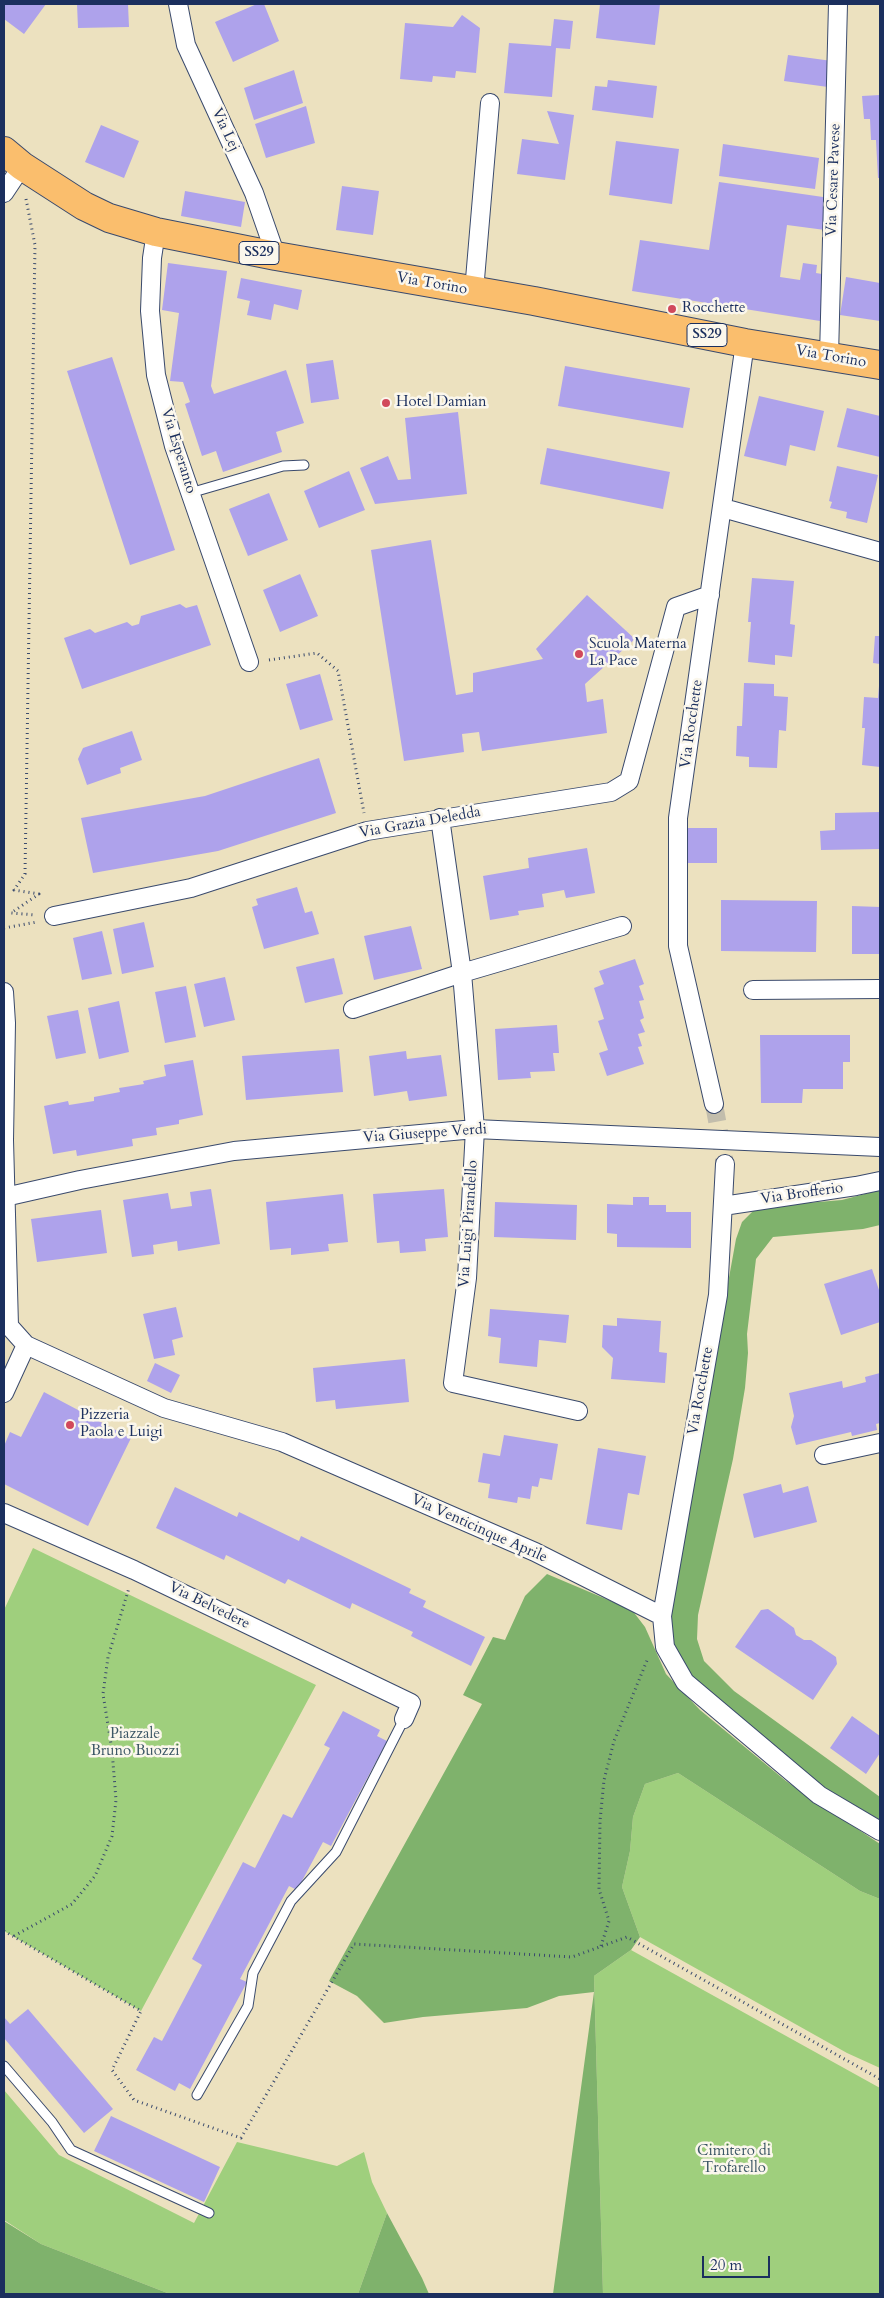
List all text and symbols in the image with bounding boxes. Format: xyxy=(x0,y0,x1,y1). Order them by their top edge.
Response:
street label: Via Lej xyxy=(207,105,243,155)
street label: Via Cesare Pavese xyxy=(823,123,845,237)
road number: SS29 xyxy=(239,242,279,264)
street label: Via Torino xyxy=(395,269,469,299)
place label: Rocchette xyxy=(682,300,746,318)
marker: Rocchette xyxy=(666,303,678,315)
road number: SS29 xyxy=(687,324,727,346)
street label: Via Torino xyxy=(794,342,868,372)
place label: Hotel Damian xyxy=(396,394,487,412)
marker: Hotel Damian xyxy=(380,397,392,409)
street label: Via Esperanto xyxy=(157,406,199,496)
place label: Scuola Materna La Pace xyxy=(589,636,687,671)
marker: Scuola Materna La Pace xyxy=(573,648,585,660)
street label: Via Rocchette xyxy=(677,679,707,769)
street label: Via Grazia Deledda xyxy=(358,803,482,843)
street label: Via Giuseppe Verdi xyxy=(362,1121,488,1147)
street label: Via Luigi Pirandello xyxy=(456,1160,482,1288)
street label: Via Brofferio xyxy=(760,1179,844,1209)
street label: Via Rocchette xyxy=(684,1345,718,1437)
place label: Pizzeria Paola e Luigi xyxy=(80,1407,163,1442)
marker: Pizzeria Paola e Luigi xyxy=(64,1419,76,1431)
street label: Via Venticinque Aprile xyxy=(408,1491,550,1567)
street label: Via Belvedere xyxy=(165,1579,253,1633)
park label: Piazzale Bruno Buozzi xyxy=(91,1726,179,1761)
park label: Cimitero di Trofarello xyxy=(697,2143,771,2178)
scale bar xyxy=(704,2246,772,2278)
text: 20 m xyxy=(710,2255,742,2275)

